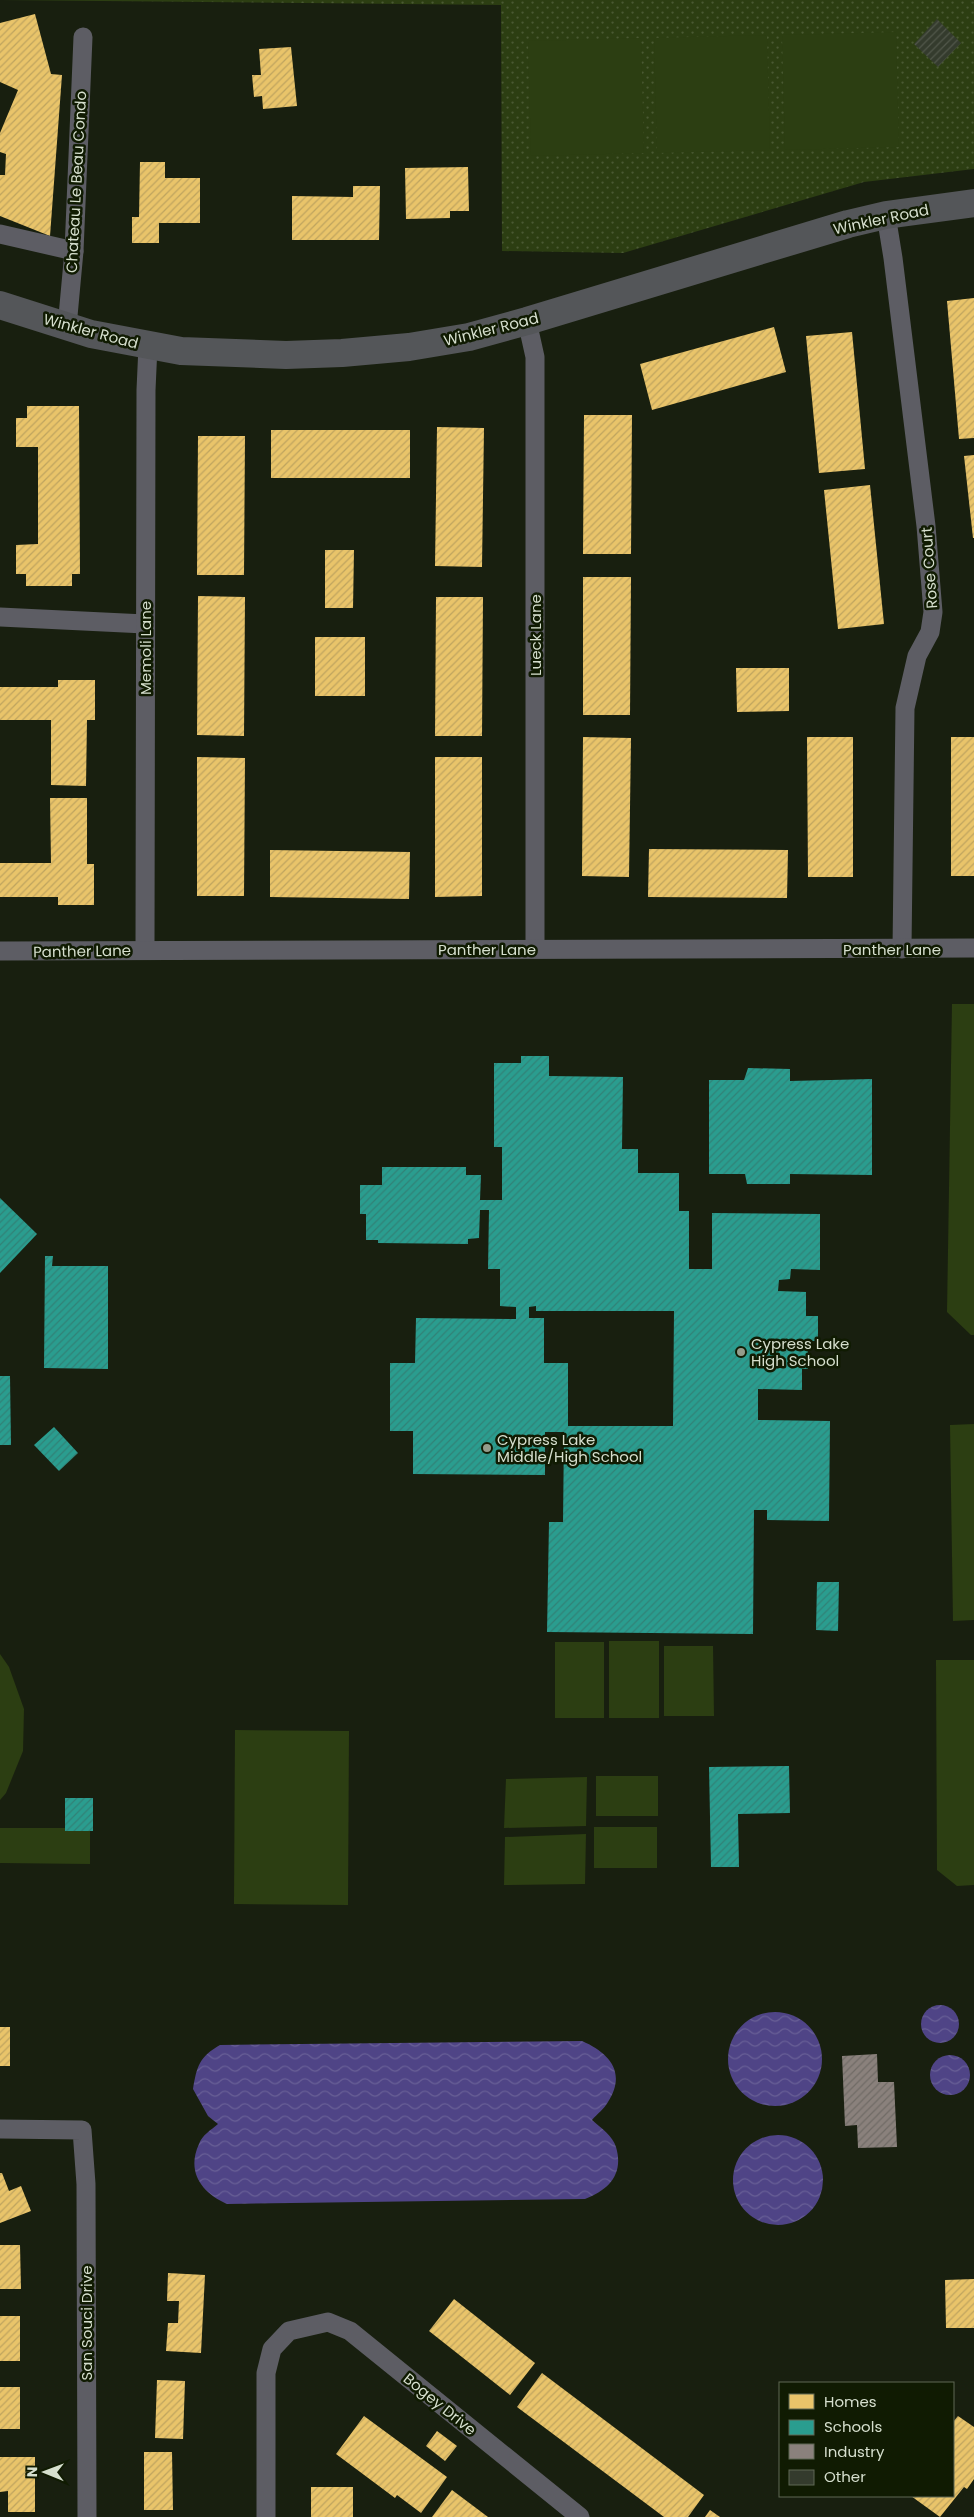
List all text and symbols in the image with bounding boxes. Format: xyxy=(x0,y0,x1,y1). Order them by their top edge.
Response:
street label: Chateau Le Beau Condo xyxy=(61,90,91,274)
street label: Winkler Road xyxy=(831,199,931,239)
street label: Winkler Road xyxy=(441,307,541,351)
street label: Winkler Road xyxy=(41,308,141,354)
street label: Rose Court xyxy=(916,527,942,609)
street label: Lueck Lane xyxy=(525,594,546,676)
street label: Memoli Lane xyxy=(135,601,156,695)
street label: Panther Lane xyxy=(438,939,536,960)
street label: Panther Lane xyxy=(843,939,941,960)
street label: Panther Lane xyxy=(33,940,131,962)
place label: Cypress Lake High School xyxy=(751,1333,849,1371)
marker: Cypress Lake High School xyxy=(735,1346,747,1358)
place label: Cypress Lake Middle/High School xyxy=(497,1429,642,1467)
marker: Cypress Lake Middle/High School xyxy=(481,1442,493,1454)
street label: San Souci Drive xyxy=(76,2266,97,2380)
street label: Bogey Drive xyxy=(399,2368,481,2440)
legend xyxy=(779,2382,954,2497)
text: Homes xyxy=(824,2391,877,2412)
text: Schools xyxy=(824,2416,882,2437)
text: Industry xyxy=(824,2441,885,2462)
north arrow xyxy=(20,2447,70,2497)
text: N xyxy=(22,2466,42,2477)
text: Other xyxy=(824,2466,866,2487)

